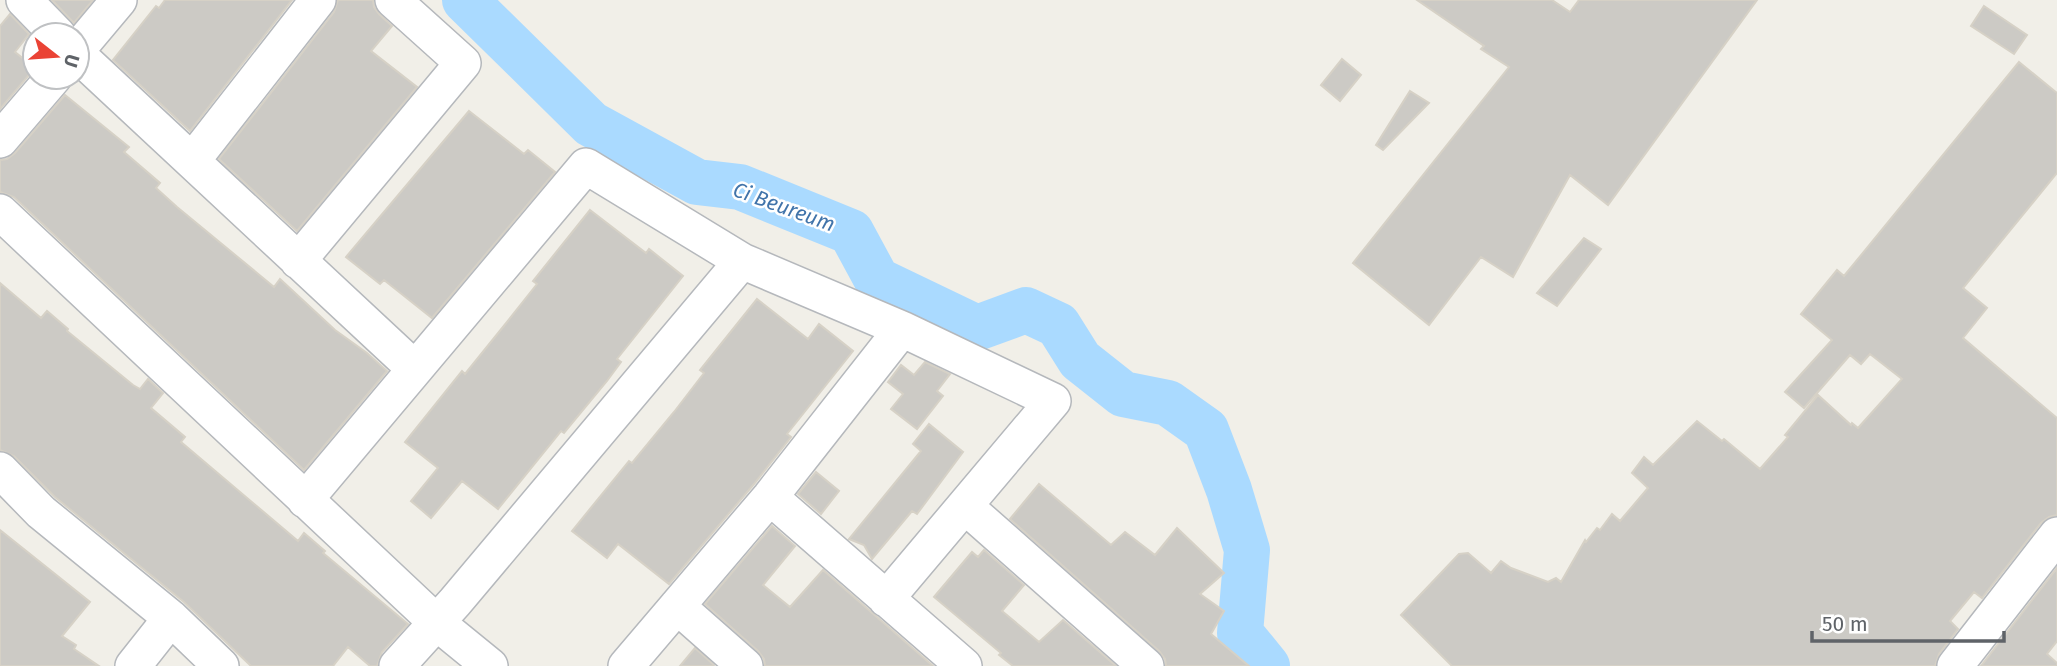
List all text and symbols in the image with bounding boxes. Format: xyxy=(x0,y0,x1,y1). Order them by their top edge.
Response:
north arrow xyxy=(21,21,91,91)
text: U xyxy=(59,52,85,70)
water label: Ci Beureum xyxy=(729,177,839,237)
scale bar xyxy=(1812,600,2004,644)
text: 50 m xyxy=(1822,611,1868,637)

